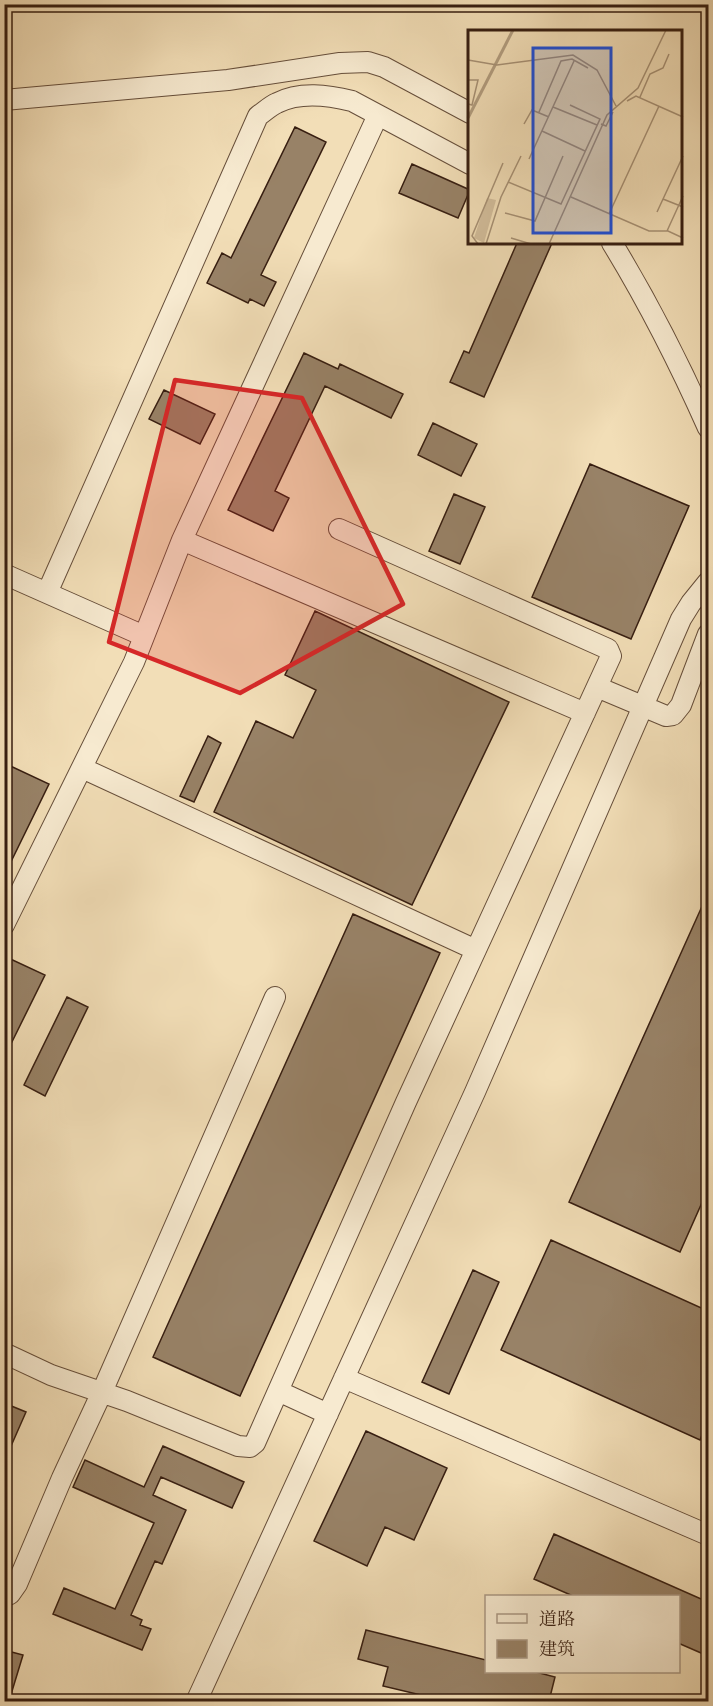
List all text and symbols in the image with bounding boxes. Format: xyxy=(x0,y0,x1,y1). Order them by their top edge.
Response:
inset map xyxy=(468,30,683,244)
legend xyxy=(485,1595,680,1673)
text: 道路 xyxy=(539,1609,575,1632)
text: 建筑 xyxy=(539,1639,575,1662)

